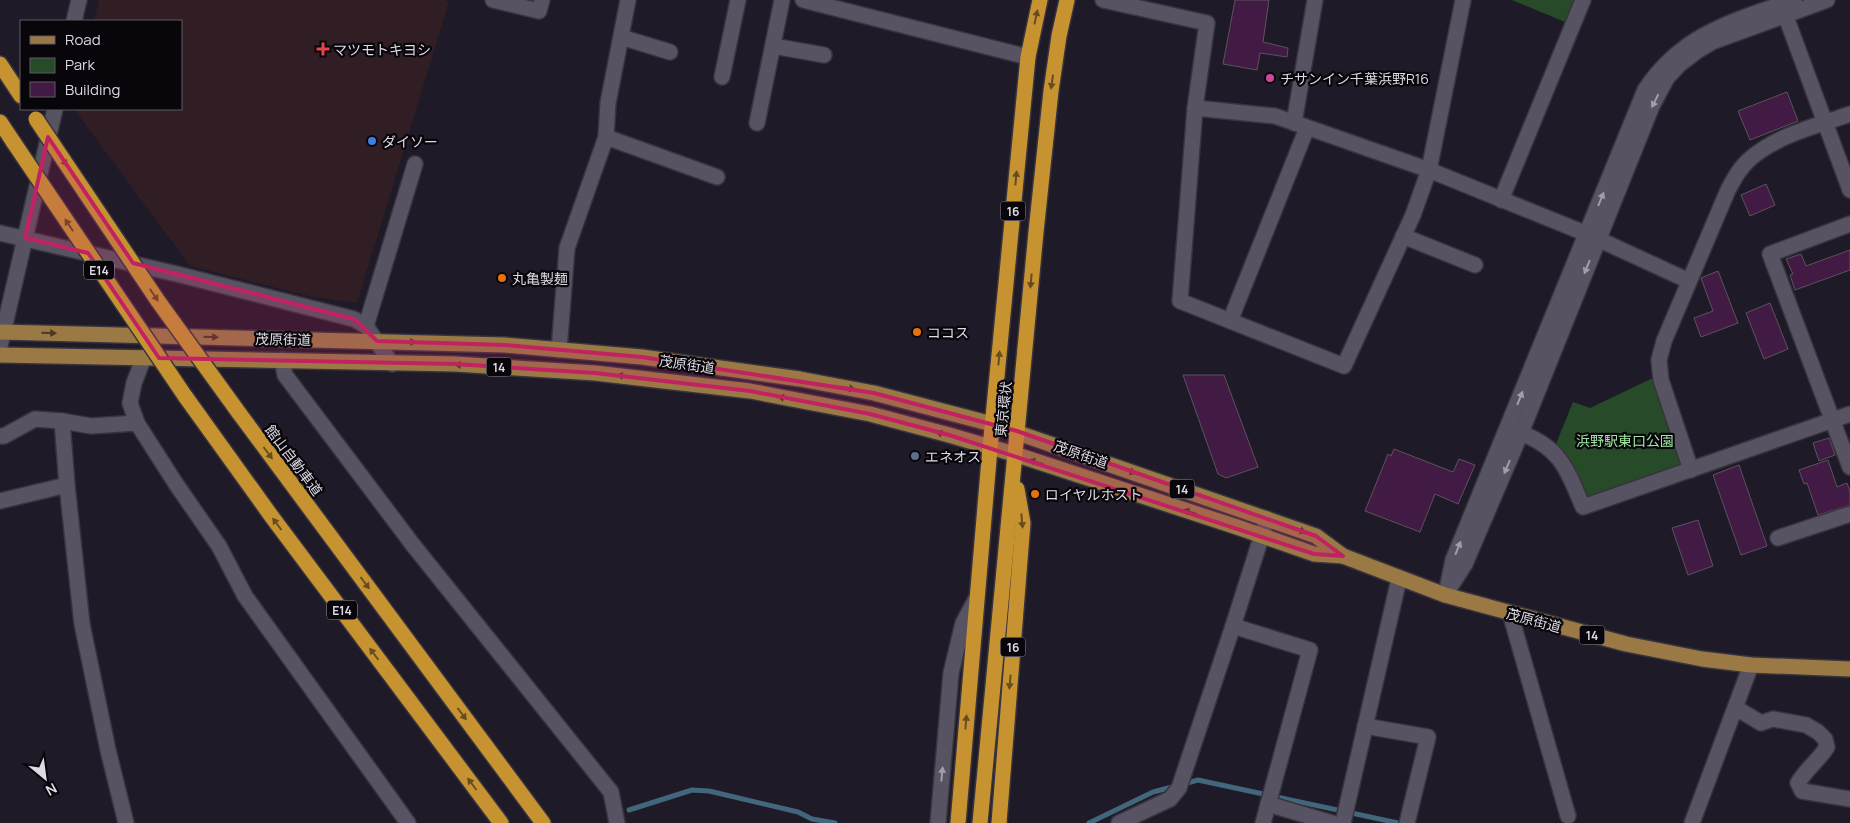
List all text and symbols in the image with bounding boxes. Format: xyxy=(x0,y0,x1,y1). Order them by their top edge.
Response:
one-way arrow xyxy=(1032,10,1040,25)
legend xyxy=(20,20,182,110)
text: Road xyxy=(65,29,101,50)
place label: マツモトキヨシ xyxy=(333,40,431,59)
marker: マツモトキヨシ xyxy=(317,43,329,55)
text: Park xyxy=(65,54,95,75)
place label: チサンイン千葉浜野R16 xyxy=(1280,69,1429,88)
marker: チサンイン千葉浜野R16 xyxy=(1264,72,1276,84)
one-way arrow xyxy=(1048,75,1056,91)
text: Building xyxy=(65,79,120,100)
one-way arrow xyxy=(1651,94,1659,108)
place label: ダイソー xyxy=(382,132,438,151)
marker: ダイソー xyxy=(366,135,378,147)
one-way arrow xyxy=(58,153,68,166)
one-way arrow xyxy=(1012,170,1020,186)
one-way arrow xyxy=(1598,192,1606,206)
road number: 16 xyxy=(1000,202,1026,220)
one-way arrow xyxy=(64,218,74,232)
road number: E14 xyxy=(84,260,114,280)
one-way arrow xyxy=(1582,260,1590,274)
place label: 丸亀製麺 xyxy=(512,269,568,288)
marker: 丸亀製麺 xyxy=(496,272,508,284)
one-way arrow xyxy=(1027,273,1035,289)
one-way arrow xyxy=(149,288,158,301)
place label: ココス xyxy=(927,323,969,342)
marker: ココス xyxy=(911,326,923,338)
one-way arrow xyxy=(41,329,57,337)
street label: 茂原街道 xyxy=(255,329,311,349)
one-way arrow xyxy=(203,333,219,341)
one-way arrow xyxy=(401,338,417,346)
one-way arrow xyxy=(995,349,1003,365)
street label: 茂原街道 xyxy=(658,351,716,377)
road number: 14 xyxy=(486,358,512,377)
one-way arrow xyxy=(453,360,469,368)
one-way arrow xyxy=(615,372,631,380)
street label: 東京環状 xyxy=(991,380,1015,438)
one-way arrow xyxy=(840,384,856,392)
one-way arrow xyxy=(1516,391,1524,405)
one-way arrow xyxy=(777,394,792,402)
street label: 館山自動車道 xyxy=(261,421,327,499)
one-way arrow xyxy=(936,429,951,437)
park label: 浜野駅東口公園 xyxy=(1576,431,1674,450)
street label: 茂原街道 xyxy=(1051,436,1111,472)
one-way arrow xyxy=(263,446,273,460)
place label: エネオス xyxy=(925,447,981,466)
marker: エネオス xyxy=(909,450,921,462)
one-way arrow xyxy=(1028,457,1043,465)
one-way arrow xyxy=(1502,460,1510,474)
one-way arrow xyxy=(1122,467,1137,475)
road number: 14 xyxy=(1170,479,1194,498)
place label: ロイヤルホスト xyxy=(1045,485,1143,504)
marker: ロイヤルホスト xyxy=(1029,488,1041,500)
one-way arrow xyxy=(1183,508,1198,515)
one-way arrow xyxy=(1018,513,1026,529)
one-way arrow xyxy=(272,517,282,531)
one-way arrow xyxy=(1292,526,1307,534)
one-way arrow xyxy=(1454,541,1462,555)
one-way arrow xyxy=(360,576,370,590)
road number: E14 xyxy=(327,600,357,620)
street label: 茂原街道 xyxy=(1504,604,1564,636)
road number: 14 xyxy=(1580,626,1604,644)
road number: 16 xyxy=(1000,638,1026,656)
one-way arrow xyxy=(369,648,380,661)
one-way arrow xyxy=(1006,675,1014,691)
one-way arrow xyxy=(456,707,467,720)
one-way arrow xyxy=(962,714,970,730)
north arrow xyxy=(20,753,70,803)
one-way arrow xyxy=(938,766,946,782)
one-way arrow xyxy=(466,778,477,791)
text: N xyxy=(43,779,61,801)

